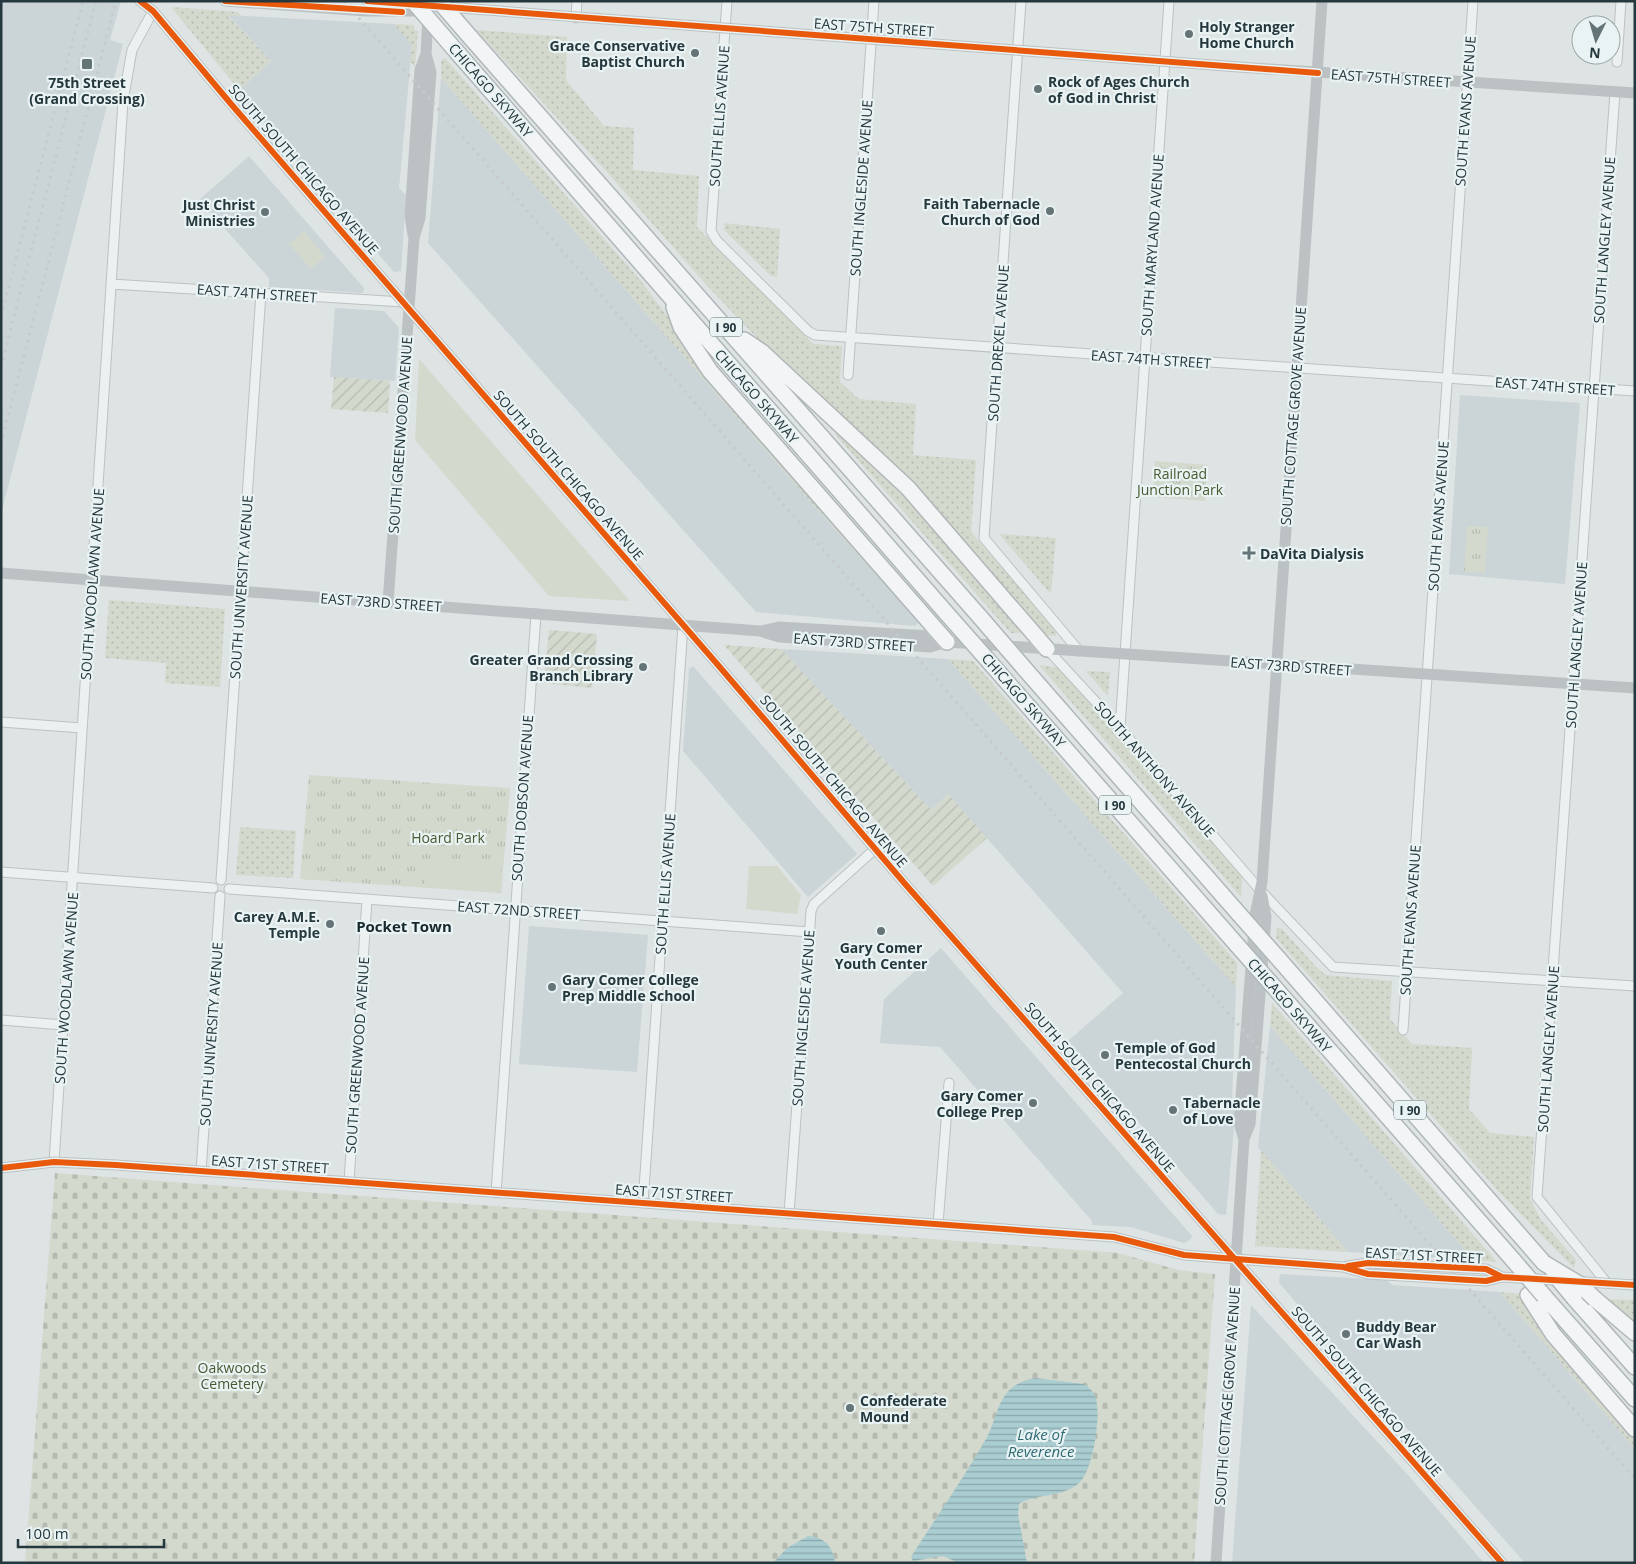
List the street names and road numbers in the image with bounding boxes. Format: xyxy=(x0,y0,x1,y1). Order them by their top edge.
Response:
street label: EAST 75TH STREET xyxy=(813,13,935,41)
street label: SOUTH EVANS AVENUE xyxy=(1450,35,1480,187)
street label: CHICAGO SKYWAY xyxy=(445,39,537,141)
street label: SOUTH ELLIS AVENUE xyxy=(705,45,733,187)
street label: EAST 75TH STREET xyxy=(1330,64,1452,92)
street label: SOUTH SOUTH CHICAGO AVENUE xyxy=(225,80,383,258)
street label: SOUTH INGLESIDE AVENUE xyxy=(845,99,877,277)
street label: SOUTH MARYLAND AVENUE xyxy=(1136,153,1168,337)
street label: SOUTH LANGLEY AVENUE xyxy=(1589,156,1619,324)
street label: SOUTH DREXEL AVENUE xyxy=(983,264,1013,422)
street label: EAST 74TH STREET xyxy=(196,279,318,307)
street label: SOUTH COTTAGE GROVE AVENUE xyxy=(1276,306,1310,526)
road number: I 90 xyxy=(710,318,742,337)
street label: SOUTH GREENWOOD AVENUE xyxy=(384,336,416,534)
street label: CHICAGO SKYWAY xyxy=(711,345,803,447)
street label: EAST 74TH STREET xyxy=(1090,345,1212,373)
street label: EAST 74TH STREET xyxy=(1494,372,1616,400)
street label: SOUTH SOUTH CHICAGO AVENUE xyxy=(490,386,648,564)
street label: SOUTH EVANS AVENUE xyxy=(1423,440,1453,592)
street label: SOUTH WOODLAWN AVENUE xyxy=(76,488,108,680)
street label: SOUTH UNIVERSITY AVENUE xyxy=(225,494,257,680)
street label: SOUTH LANGLEY AVENUE xyxy=(1561,561,1591,729)
street label: EAST 73RD STREET xyxy=(320,588,442,616)
street label: EAST 73RD STREET xyxy=(793,628,915,656)
street label: CHICAGO SKYWAY xyxy=(978,649,1070,751)
street label: EAST 73RD STREET xyxy=(1230,652,1352,680)
street label: SOUTH SOUTH CHICAGO AVENUE xyxy=(756,691,912,871)
street label: SOUTH ANTHONY AVENUE xyxy=(1091,697,1219,841)
street label: SOUTH DOBSON AVENUE xyxy=(507,714,537,882)
road number: I 90 xyxy=(1099,796,1131,814)
street label: SOUTH ELLIS AVENUE xyxy=(651,813,679,955)
street label: SOUTH EVANS AVENUE xyxy=(1395,844,1425,996)
street label: SOUTH WOODLAWN AVENUE xyxy=(50,892,82,1084)
street label: EAST 72ND STREET xyxy=(457,896,581,924)
street label: SOUTH INGLESIDE AVENUE xyxy=(787,929,819,1107)
street label: SOUTH UNIVERSITY AVENUE xyxy=(195,941,227,1127)
street label: CHICAGO SKYWAY xyxy=(1244,954,1336,1056)
street label: SOUTH GREENWOOD AVENUE xyxy=(341,956,373,1154)
street label: SOUTH LANGLEY AVENUE xyxy=(1533,965,1563,1133)
street label: SOUTH SOUTH CHICAGO AVENUE xyxy=(1021,998,1179,1176)
road number: I 90 xyxy=(1394,1100,1426,1120)
street label: EAST 71ST STREET xyxy=(210,1150,330,1178)
street label: EAST 71ST STREET xyxy=(614,1179,734,1207)
street label: EAST 71ST STREET xyxy=(1365,1242,1484,1268)
street label: SOUTH COTTAGE GROVE AVENUE xyxy=(1210,1286,1244,1506)
street label: SOUTH SOUTH CHICAGO AVENUE xyxy=(1288,1302,1446,1480)

